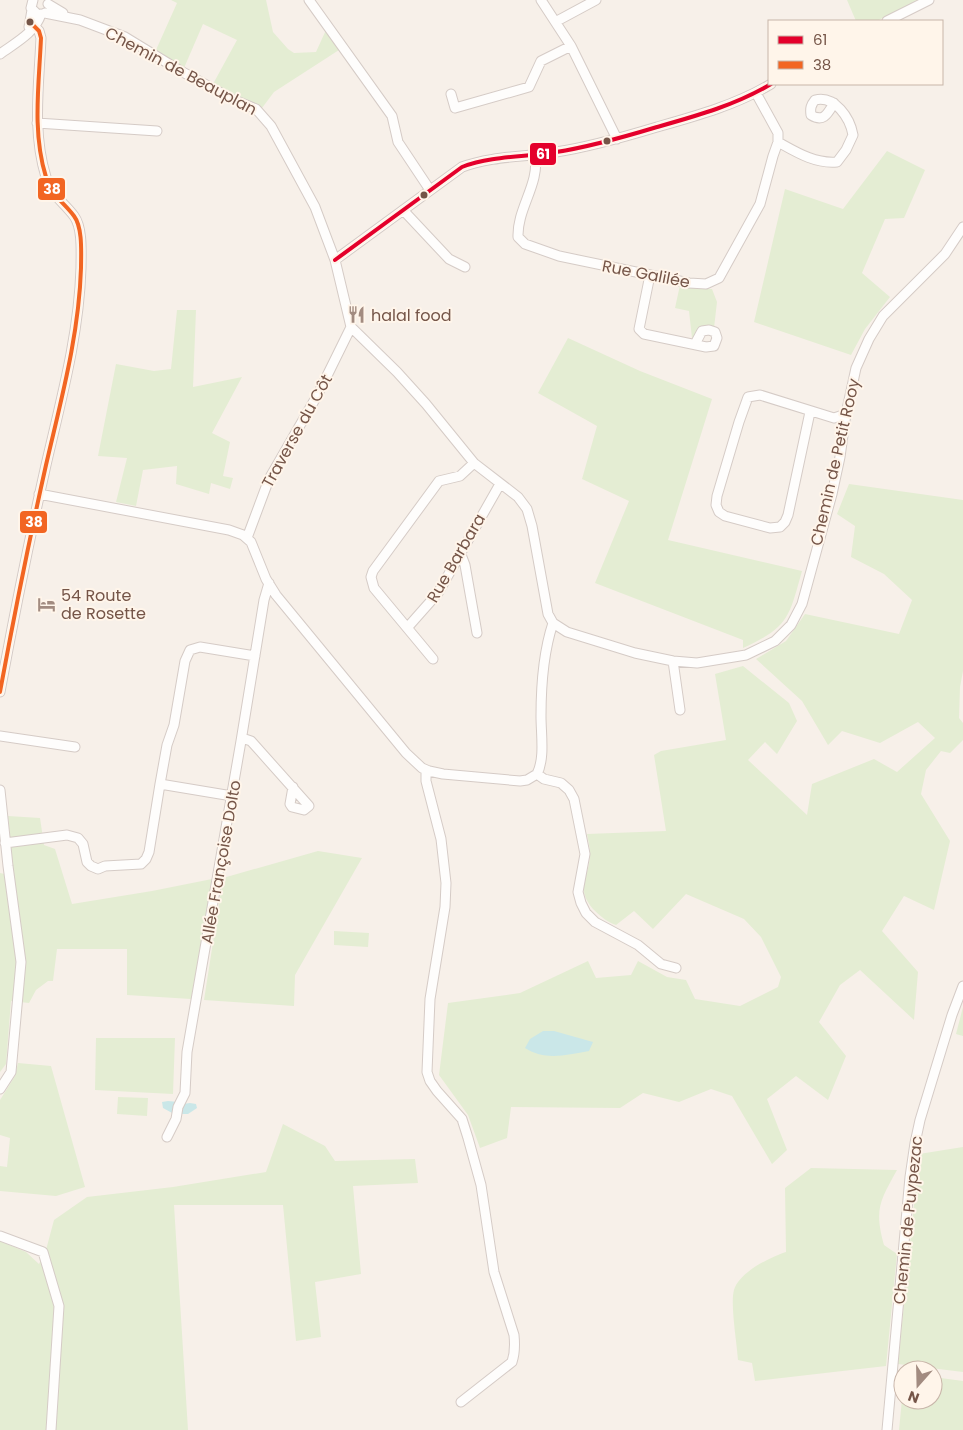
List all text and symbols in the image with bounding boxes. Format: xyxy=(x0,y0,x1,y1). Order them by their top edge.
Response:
unlabelled marker xyxy=(25,17,35,27)
legend xyxy=(768,20,943,85)
street label: Chemin de Beauplan xyxy=(101,21,261,121)
text: 61 xyxy=(813,29,827,50)
text: 38 xyxy=(813,54,831,75)
unlabelled marker xyxy=(602,136,612,146)
line badge: 61 xyxy=(529,142,557,166)
text: 61 xyxy=(536,144,550,164)
line badge: 38 xyxy=(37,177,66,201)
text: 38 xyxy=(43,179,61,199)
unlabelled marker xyxy=(419,190,429,200)
street label: Rue Galilée xyxy=(600,254,692,294)
place label: halal food xyxy=(371,304,452,327)
restaurant icon: halal food xyxy=(347,305,367,325)
street label: Traverse du Côt xyxy=(256,370,338,492)
street label: Chemin de Petit Rooy xyxy=(805,376,865,548)
street label: Rue Barbara xyxy=(421,509,491,607)
line badge: 38 xyxy=(19,510,48,534)
text: 38 xyxy=(25,512,43,532)
place label: 54 Route de Rosette xyxy=(61,584,146,625)
hotel icon: 54 Route de Rosette xyxy=(37,594,57,614)
street label: Allée Françoise Dolto xyxy=(195,778,247,946)
street label: Chemin de Puypezac xyxy=(888,1134,928,1305)
north arrow xyxy=(893,1360,943,1410)
text: N xyxy=(905,1386,922,1408)

